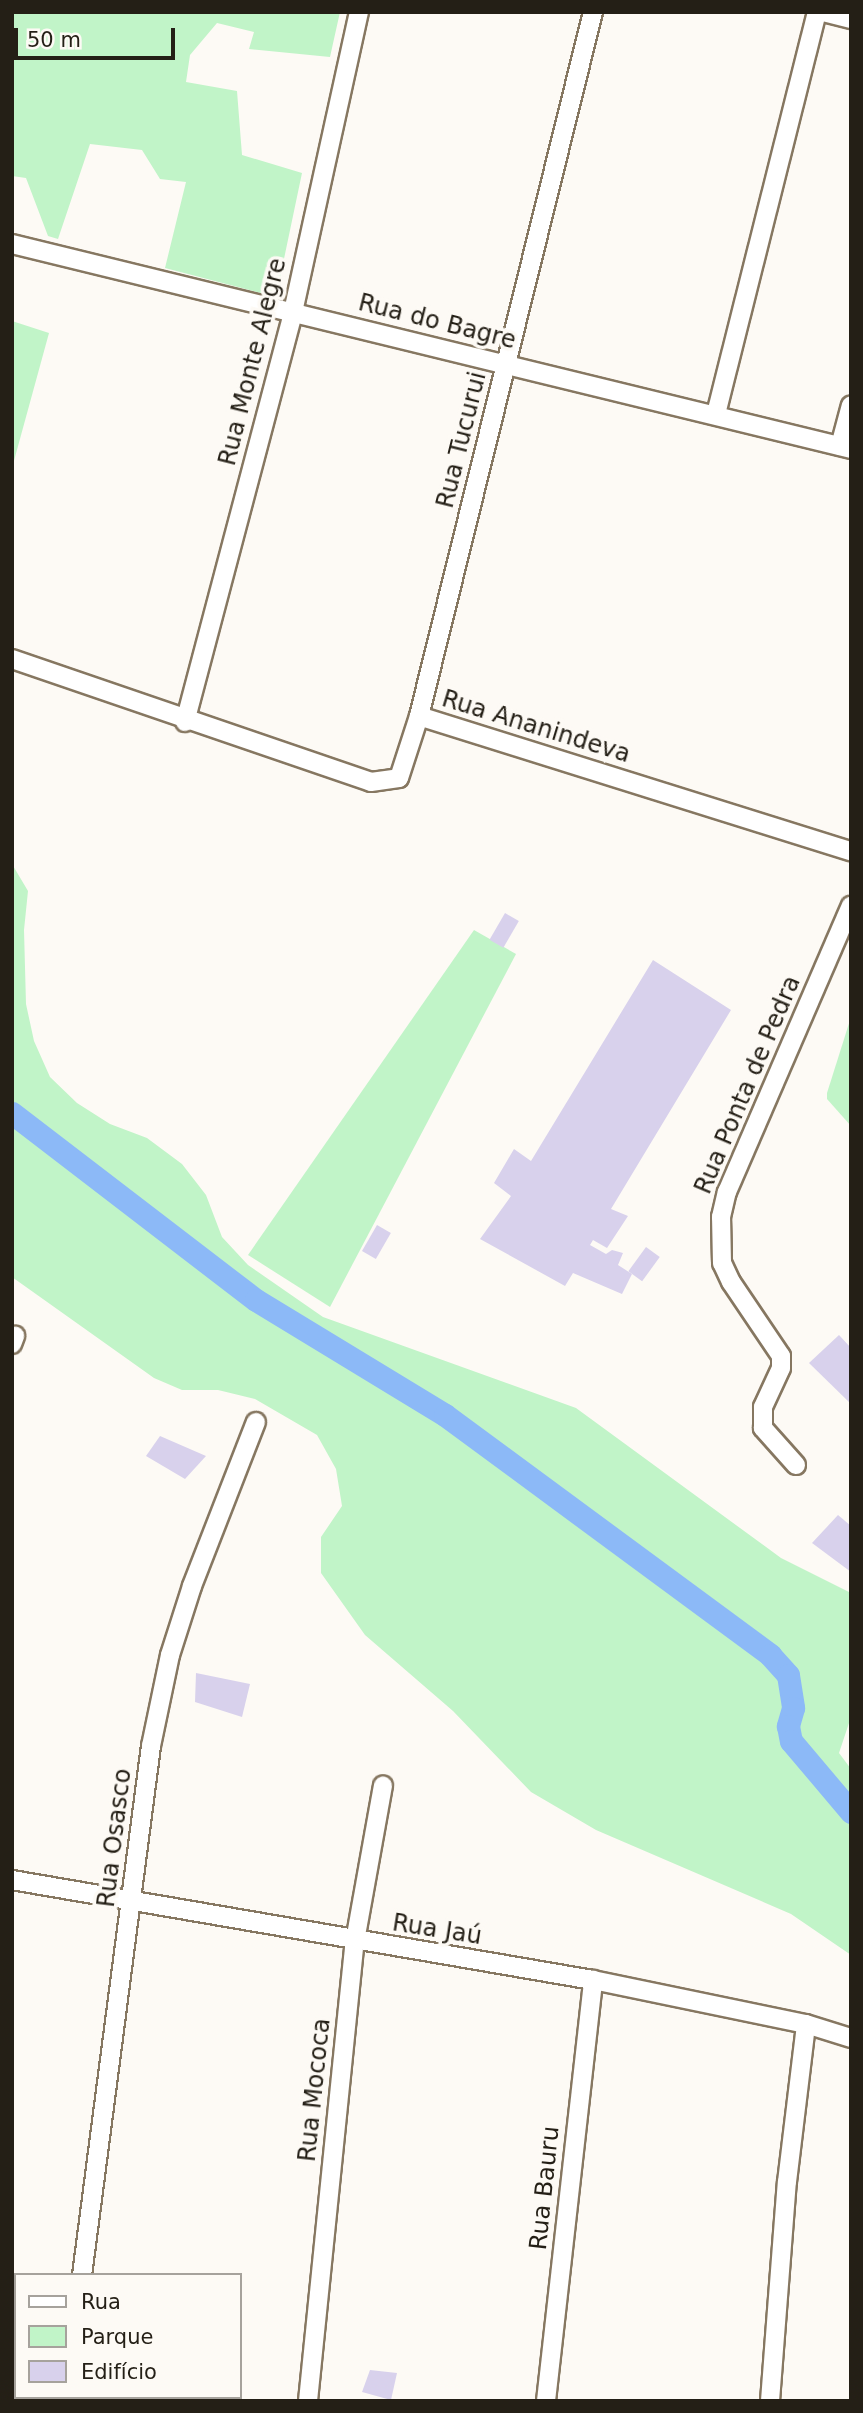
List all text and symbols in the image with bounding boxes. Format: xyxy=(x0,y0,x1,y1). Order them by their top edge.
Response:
scale bar xyxy=(18,14,178,58)
text: 50 m xyxy=(27,28,81,52)
street label: Rua Monte Alegre xyxy=(213,255,293,469)
street label: Rua do Bagre xyxy=(355,289,519,355)
street label: Rua Tucurui xyxy=(431,369,493,511)
street label: Rua Ananindeva xyxy=(438,685,634,769)
street label: Rua Ponta de Pedra xyxy=(689,972,807,1198)
street label: Rua Osasco xyxy=(92,1767,138,1909)
street label: Rua Jaú xyxy=(390,1909,484,1951)
street label: Rua Mococa xyxy=(293,2017,337,2163)
street label: Rua Bauru xyxy=(524,2125,566,2251)
legend xyxy=(14,2273,242,2399)
text: Rua xyxy=(81,2290,121,2314)
text: Parque xyxy=(81,2325,153,2349)
text: Edifício xyxy=(81,2360,157,2384)

